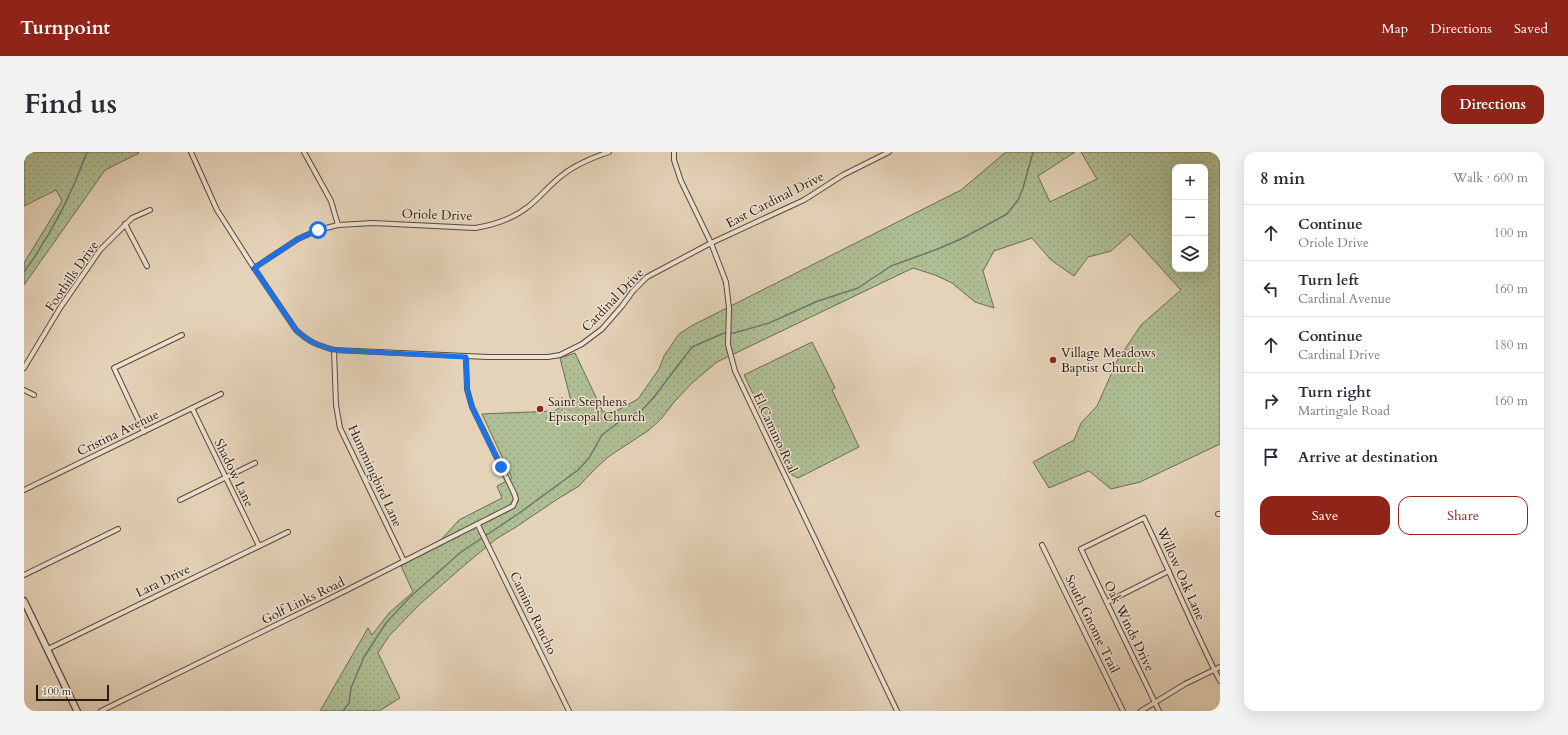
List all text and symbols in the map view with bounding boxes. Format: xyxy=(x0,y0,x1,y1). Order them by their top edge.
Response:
text: Turnpoint xyxy=(20,15,110,41)
text: Map xyxy=(1382,19,1408,38)
text: Directions xyxy=(1430,19,1492,38)
text: Saved xyxy=(1514,19,1548,38)
text: Find us xyxy=(24,85,117,123)
button: Directions xyxy=(1441,85,1544,124)
map controls xyxy=(1172,164,1208,272)
button: + xyxy=(1172,164,1208,200)
street label: East Cardinal Drive xyxy=(723,167,827,232)
text: 8 min xyxy=(1260,167,1305,190)
text: Walk · 600 m xyxy=(1453,169,1528,187)
button: − xyxy=(1172,200,1208,236)
street label: Oriole Drive xyxy=(401,205,473,225)
text: Continue xyxy=(1298,214,1363,234)
route start xyxy=(309,221,327,239)
icon: ahead xyxy=(1260,222,1282,244)
text: 100 m xyxy=(1494,224,1528,242)
text: Oriole Drive xyxy=(1298,234,1369,252)
button: layers xyxy=(1172,236,1208,272)
street label: Foothills Drive xyxy=(41,237,103,315)
street label: Cardinal Drive xyxy=(578,264,648,336)
text: Turn left xyxy=(1298,270,1359,290)
icon: left xyxy=(1260,278,1282,300)
text: 160 m xyxy=(1494,280,1528,298)
text: Cardinal Avenue xyxy=(1298,290,1391,308)
text: Continue xyxy=(1298,326,1363,346)
icon: ahead xyxy=(1260,334,1282,356)
text: 180 m xyxy=(1494,336,1528,354)
place label: Village Meadows Baptist Church xyxy=(1061,344,1156,377)
text: Cardinal Drive xyxy=(1298,346,1380,364)
marker: Village Meadows Baptist Church xyxy=(1048,355,1058,365)
text: Turn right xyxy=(1298,382,1371,402)
street label: El Camino Real xyxy=(749,390,802,477)
icon: right xyxy=(1260,390,1282,412)
text: 160 m xyxy=(1494,392,1528,410)
place label: Saint Stephens Episcopal Church xyxy=(548,393,645,426)
text: Martingale Road xyxy=(1298,402,1390,420)
marker: Saint Stephens Episcopal Church xyxy=(535,404,545,414)
street label: Cristina Avenue xyxy=(74,405,162,461)
street label: Hummingbird Lane xyxy=(343,422,407,530)
street label: Shadow Lane xyxy=(210,436,258,510)
icon: arrive xyxy=(1260,446,1282,468)
text: Arrive at destination xyxy=(1298,447,1438,467)
route end xyxy=(492,458,510,476)
button: Save xyxy=(1260,496,1390,535)
button: Share xyxy=(1398,496,1528,535)
street label: Willow Oak Lane xyxy=(1152,524,1210,623)
street label: Lara Drive xyxy=(133,560,193,602)
street label: Camino Rancho xyxy=(505,569,561,657)
street label: South Gnome Trail xyxy=(1060,572,1124,677)
street label: Golf Links Road xyxy=(258,573,348,629)
street label: Oak Winds Drive xyxy=(1099,578,1159,674)
scale bar xyxy=(36,683,109,702)
text: 100 m xyxy=(42,684,71,699)

